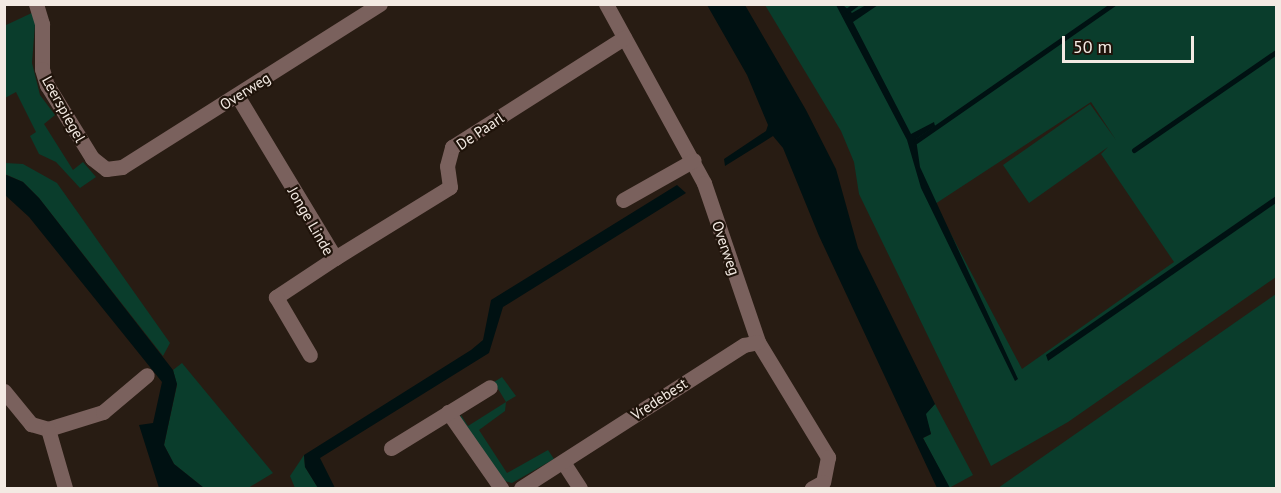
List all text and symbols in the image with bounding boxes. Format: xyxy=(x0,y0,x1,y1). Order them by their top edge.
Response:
scale bar xyxy=(1065,24,1197,62)
text: 50 m xyxy=(1073,35,1112,58)
street label: Overweg xyxy=(216,68,274,114)
street label: Leerspiegel xyxy=(38,73,90,145)
street label: De Paarl xyxy=(453,109,507,153)
street label: Jonge Linde xyxy=(284,184,338,258)
street label: Overweg xyxy=(708,219,744,277)
street label: Vredebest xyxy=(628,374,690,424)

